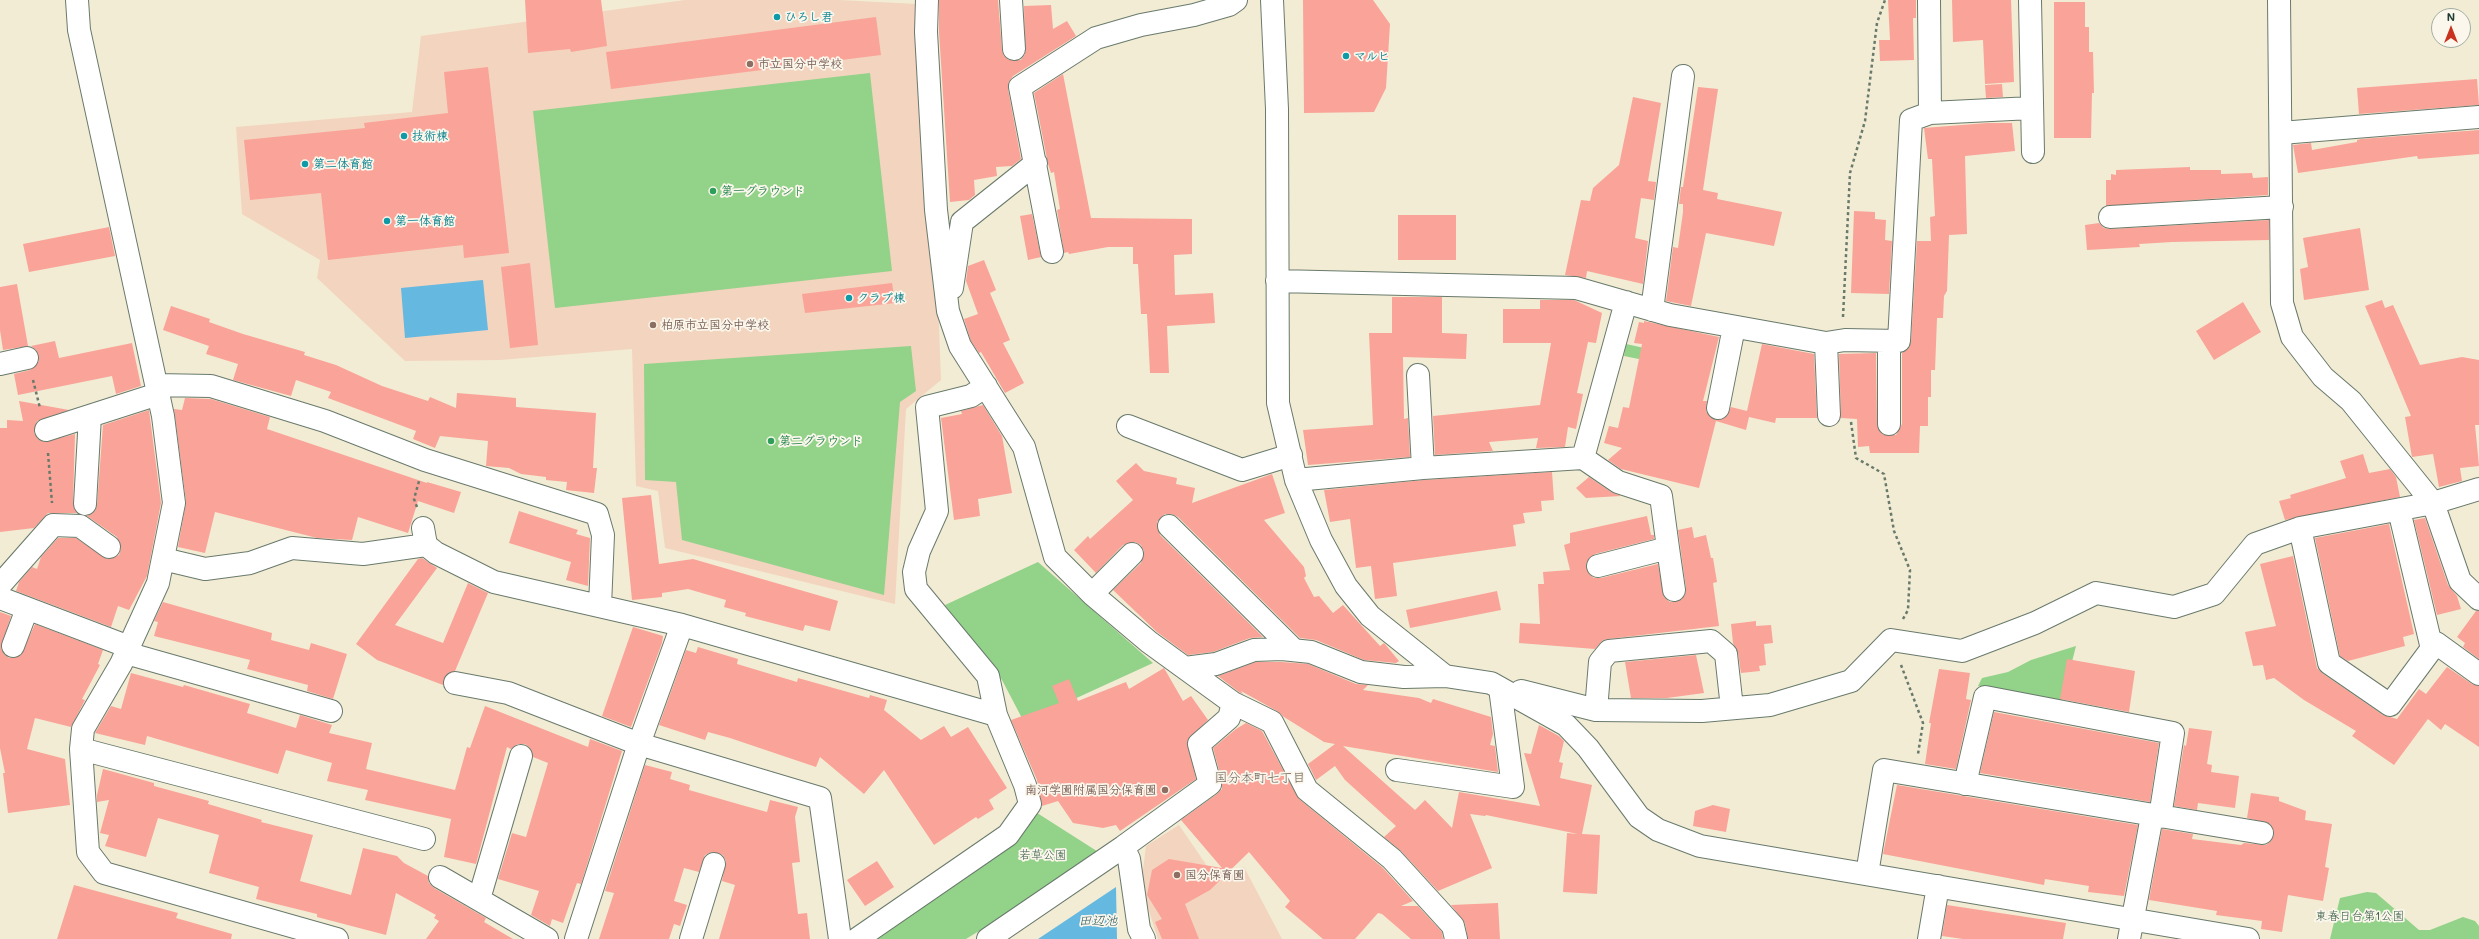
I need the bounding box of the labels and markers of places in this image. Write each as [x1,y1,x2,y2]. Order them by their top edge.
place label: ひろし君 [785,10,833,24]
marker: ひろし君 [772,12,782,22]
place label: マルヒ [1354,49,1390,63]
marker: マルヒ [1341,51,1351,61]
place label: 市立国分中学校 [758,57,842,71]
marker: 市立国分中学校 [745,59,755,69]
place label: 技術棟 [412,129,448,143]
marker: 技術棟 [399,131,409,141]
place label: 第二体育館 [313,157,373,171]
marker: 第二体育館 [300,159,310,169]
place label: 第一グラウンド [721,184,805,198]
marker: 第一グラウンド [708,186,718,196]
place label: 第一体育館 [395,214,455,228]
marker: 第一体育館 [382,216,392,226]
place label: クラブ棟 [857,291,905,305]
marker: クラブ棟 [844,293,854,303]
place label: 柏原市立国分中学校 [661,318,769,332]
marker: 柏原市立国分中学校 [648,320,658,330]
place label: 第二グラウンド [779,434,863,448]
marker: 第二グラウンド [766,436,776,446]
place label: 南河学園附属国分保育園 [1025,783,1157,797]
marker: 南河学園附属国分保育園 [1160,785,1170,795]
place label: 国分保育園 [1185,868,1245,882]
marker: 国分保育園 [1172,870,1182,880]

